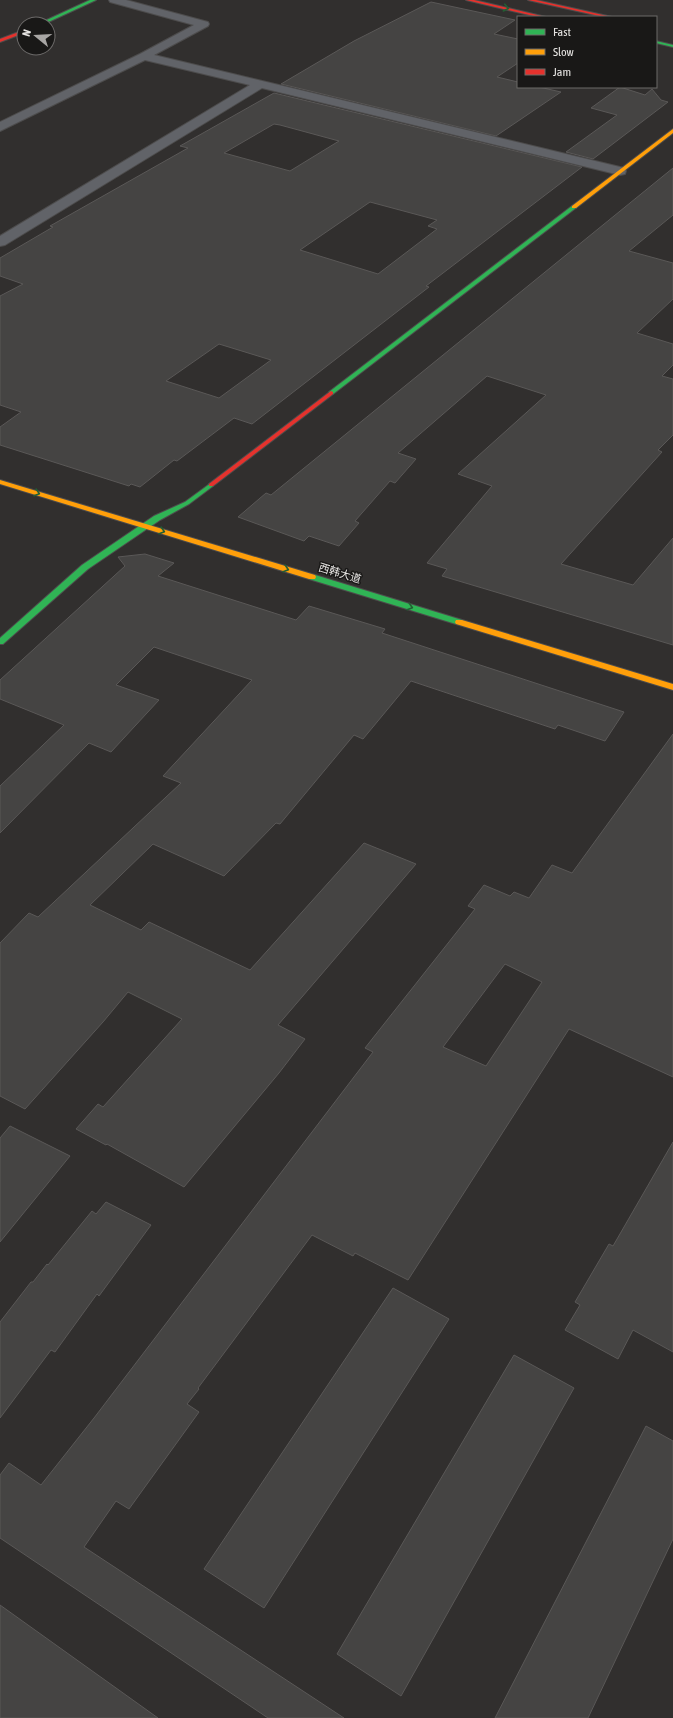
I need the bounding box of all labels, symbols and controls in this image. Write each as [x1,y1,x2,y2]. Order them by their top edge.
one-way arrow [503,4,509,12]
north arrow [16,16,56,56]
legend [517,16,657,88]
text: Fast [553,25,571,39]
text: N [20,28,33,38]
text: Slow [553,45,574,59]
text: Jam [553,65,571,79]
one-way arrow [34,488,41,497]
one-way arrow [158,527,165,535]
street label: 西韩大道 [317,561,363,585]
one-way arrow [282,564,289,573]
one-way arrow [407,602,414,611]

